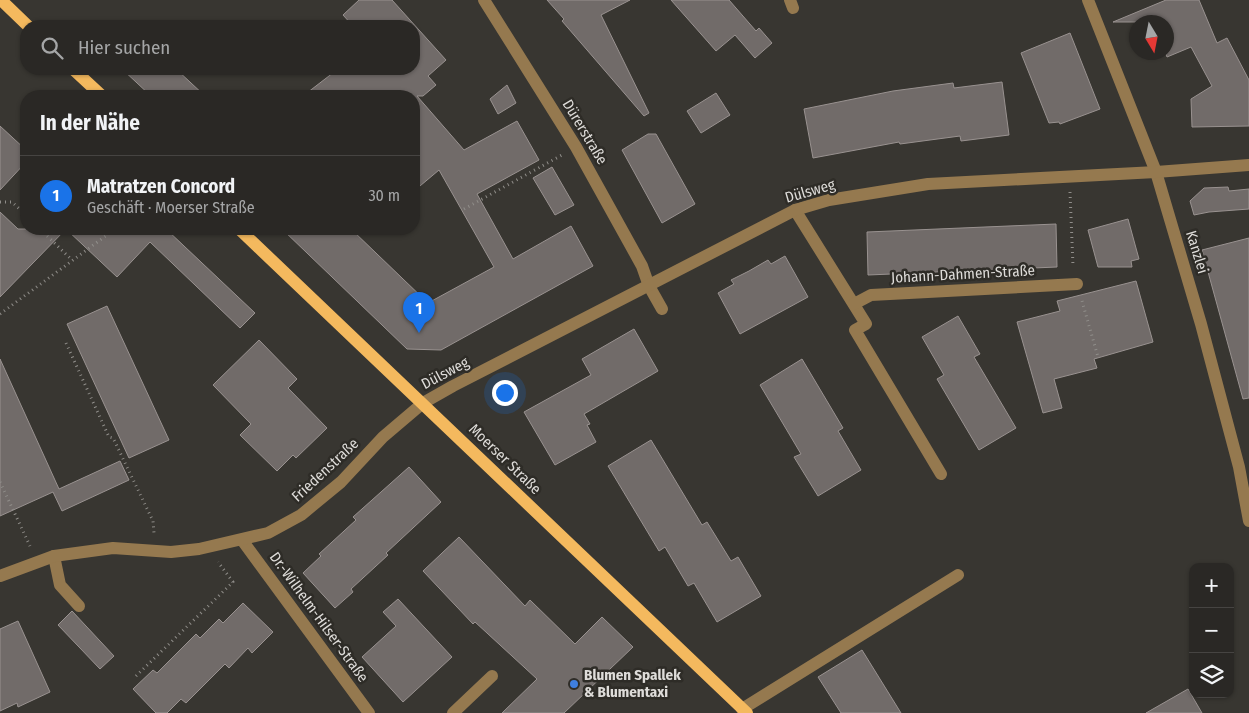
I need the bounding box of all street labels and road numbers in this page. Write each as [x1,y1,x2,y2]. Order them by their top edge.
street label: Dürerstraße [559,96,611,168]
street label: Dülsweg [783,175,837,207]
street label: Kanzlei [1182,228,1212,276]
street label: Johann-Dahmen-Straße [891,261,1035,287]
street label: Dülsweg [418,353,472,393]
street label: Moerser Straße [465,420,545,498]
street label: Friedenstraße [288,435,362,505]
street label: Dr.-Wilhelm-Hilser-Straße [266,548,372,686]

